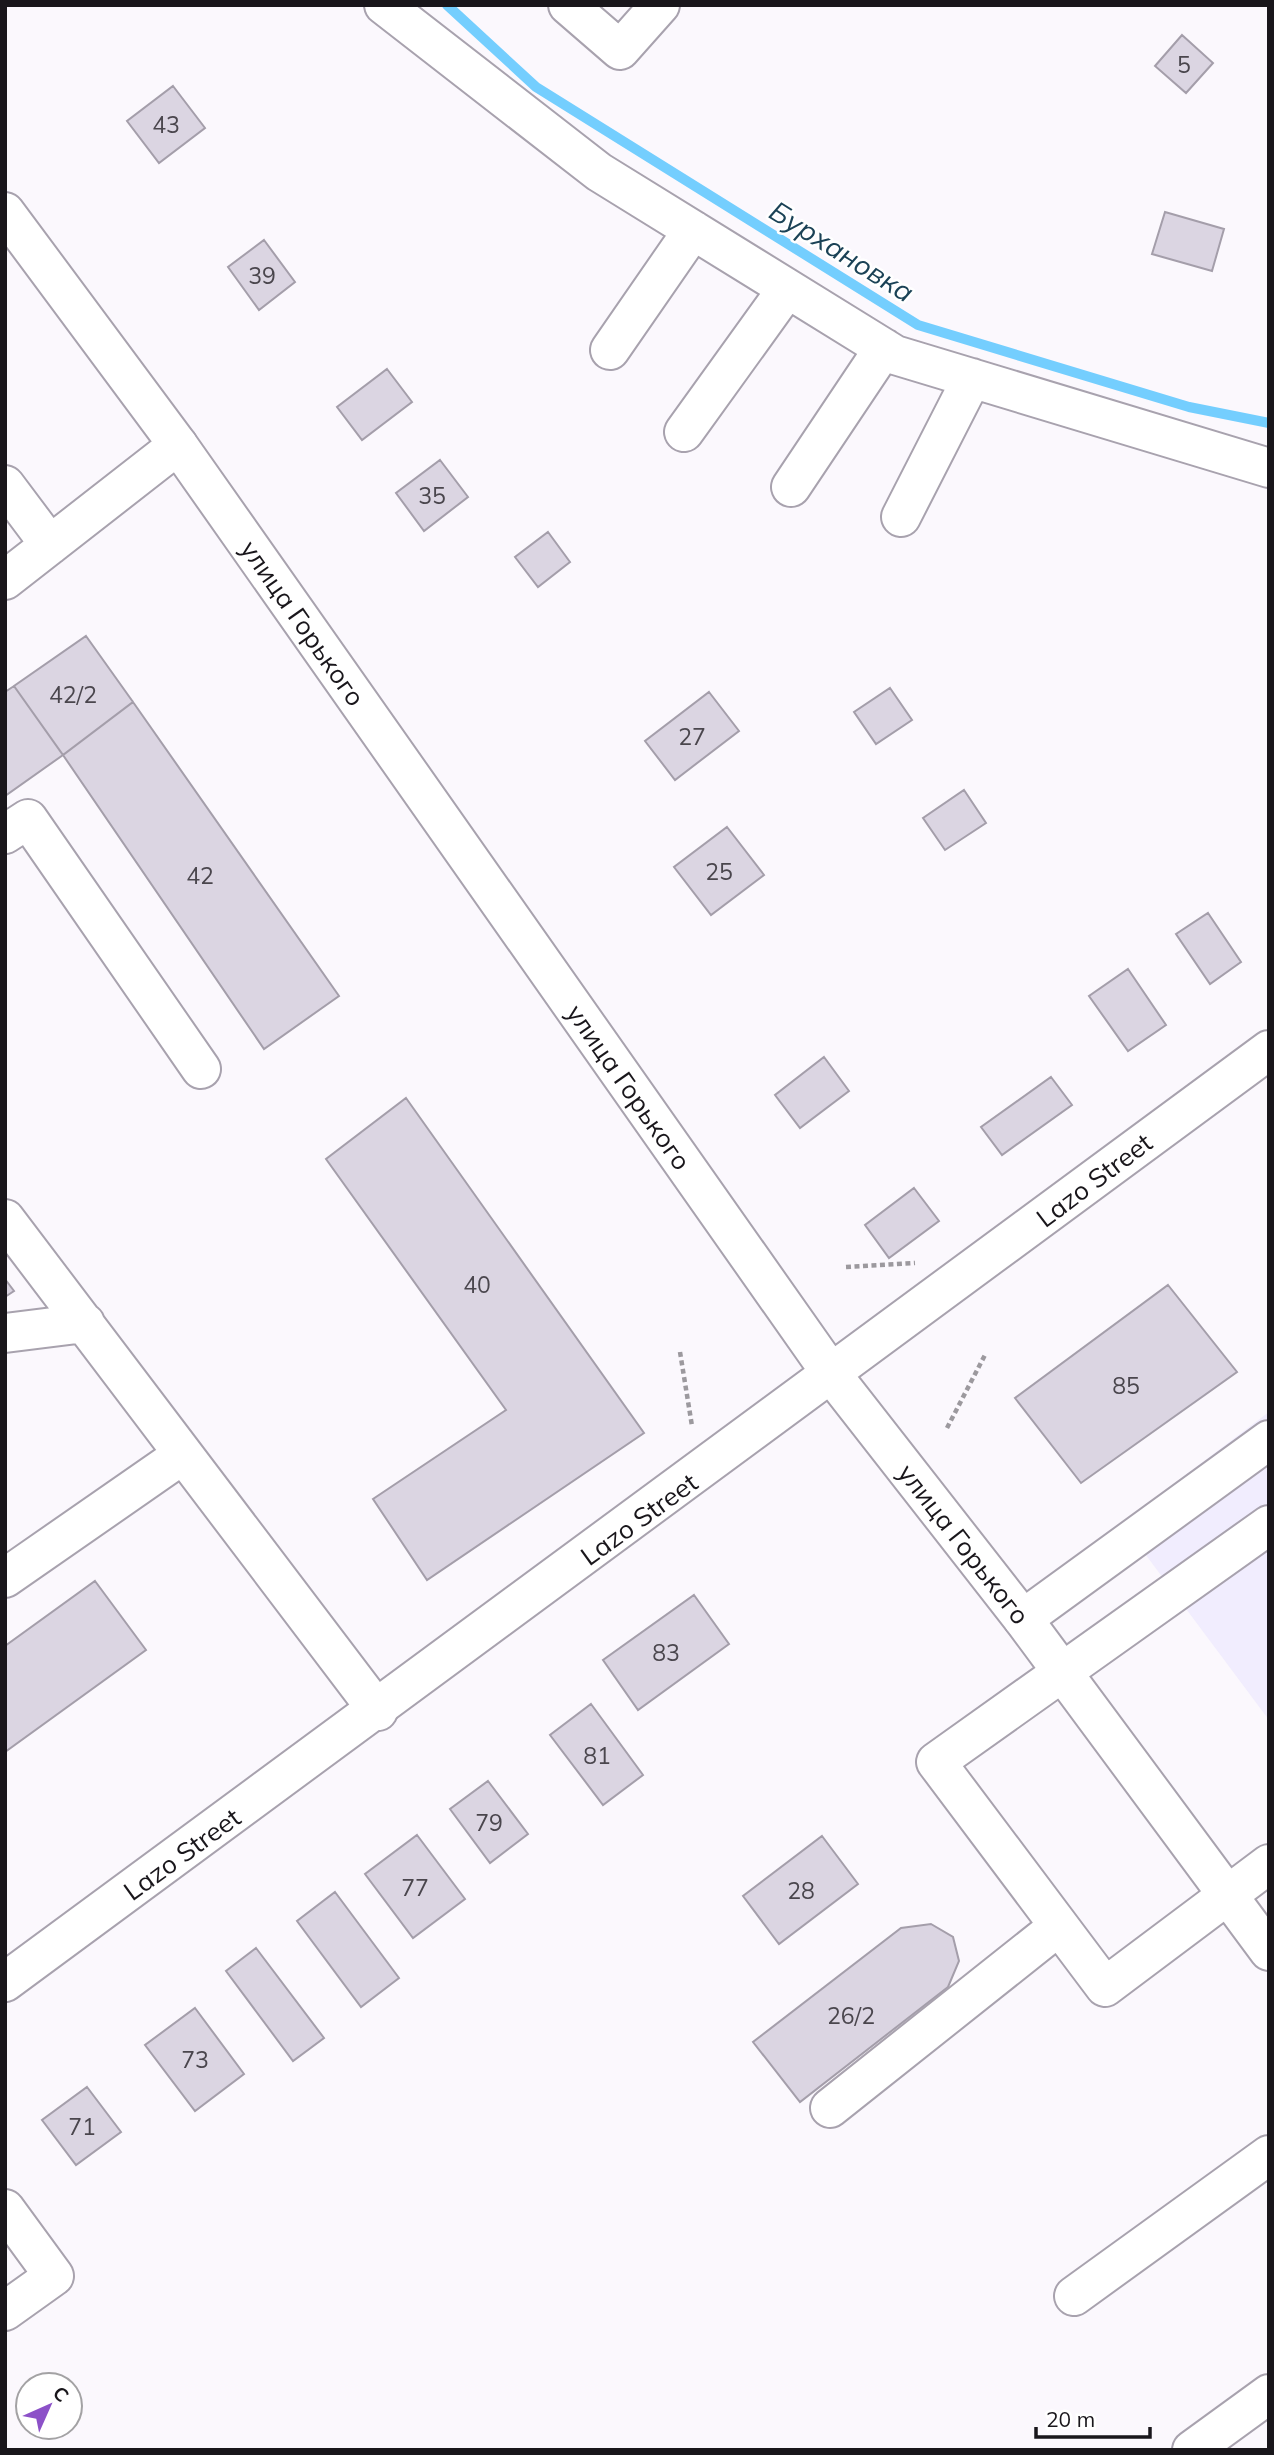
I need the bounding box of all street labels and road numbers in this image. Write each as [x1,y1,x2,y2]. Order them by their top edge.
street label: улица Горького [234,534,372,712]
street label: улица Горького [560,998,698,1176]
street label: Lazo Street [1030,1126,1158,1234]
street label: улица Горького [891,1457,1037,1631]
street label: Lazo Street [574,1466,704,1572]
street label: Lazo Street [117,1801,247,1907]

